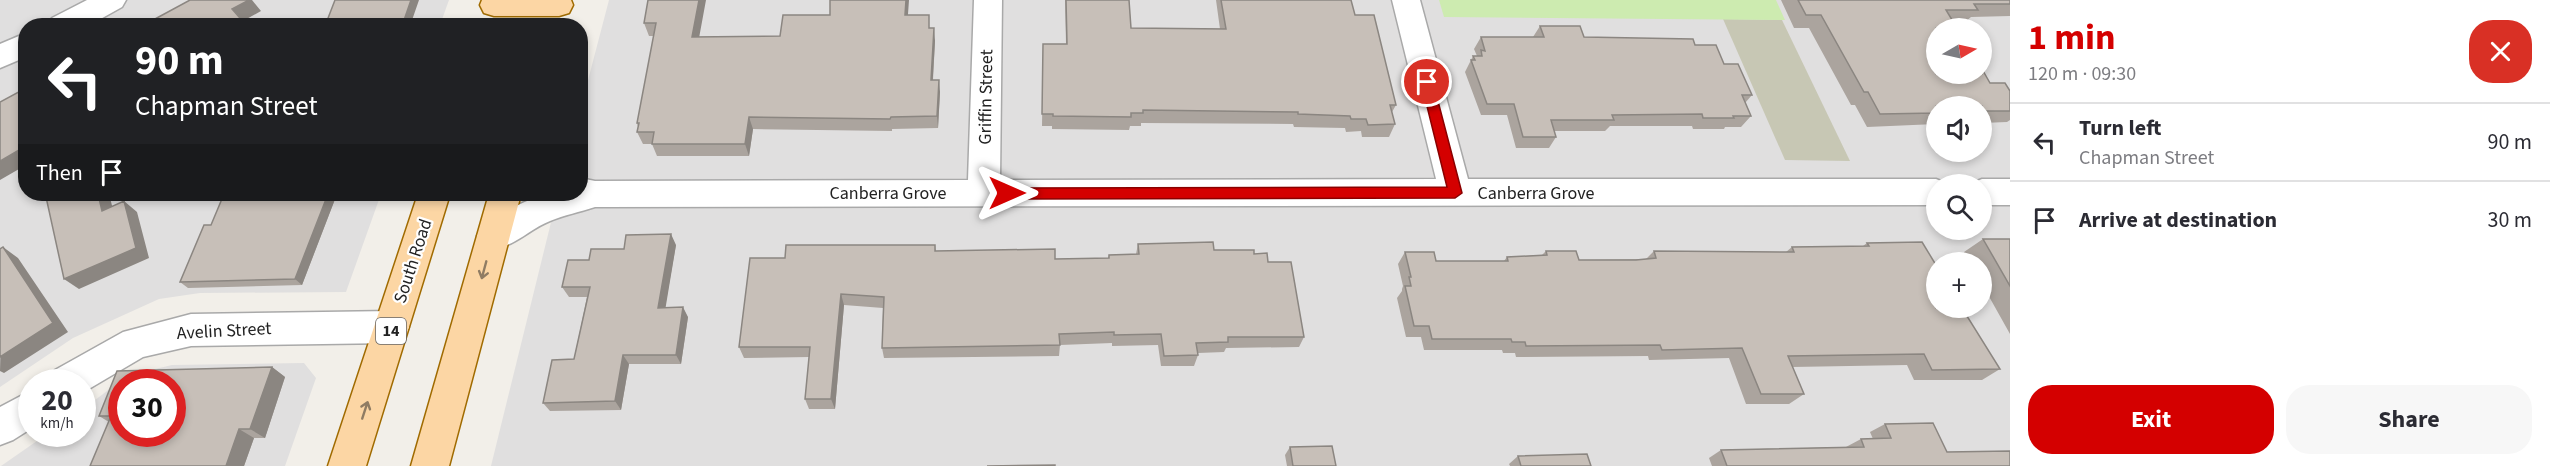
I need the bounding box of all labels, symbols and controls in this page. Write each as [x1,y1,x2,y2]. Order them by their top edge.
text: 1 min [2028,12,2116,63]
north arrow [1926,18,1992,84]
map controls [1926,18,1992,318]
button: close [2469,20,2532,83]
text: 90 m [135,31,224,91]
icon: left [36,42,114,120]
street label: Griffin Street [973,49,999,145]
pin [1401,56,1452,107]
text: 120 m · 09:30 [2028,60,2136,88]
icon: arrive [1410,65,1443,98]
text: Chapman Street [135,87,318,126]
button: sound [1926,96,1992,162]
text: Turn left [2079,112,2161,144]
icon: left [2028,126,2061,159]
text: 90 m [2487,126,2532,158]
text: Chapman Street [2079,144,2214,172]
icon: arrive [95,156,128,189]
text: Then [36,157,83,189]
position arrow [975,161,1039,225]
button: search [1926,174,1992,240]
street label: Canberra Grove [830,181,947,206]
street label: Canberra Grove [1478,181,1595,206]
icon: arrive [2028,204,2061,237]
text: Arrive at destination [2079,204,2277,236]
text: 30 m [2487,204,2532,236]
street label: South Road [388,216,438,306]
button: + [1926,252,1992,318]
one-way arrow [478,260,489,279]
street label: Avelin Street [176,316,272,346]
road number: 14 [376,318,406,344]
speed limit sign: 30 [108,369,186,447]
text: 20 [41,379,73,422]
button: Exit [2028,385,2274,454]
button: Share [2286,385,2532,454]
one-way arrow [360,401,371,420]
text: km/h [40,413,74,434]

